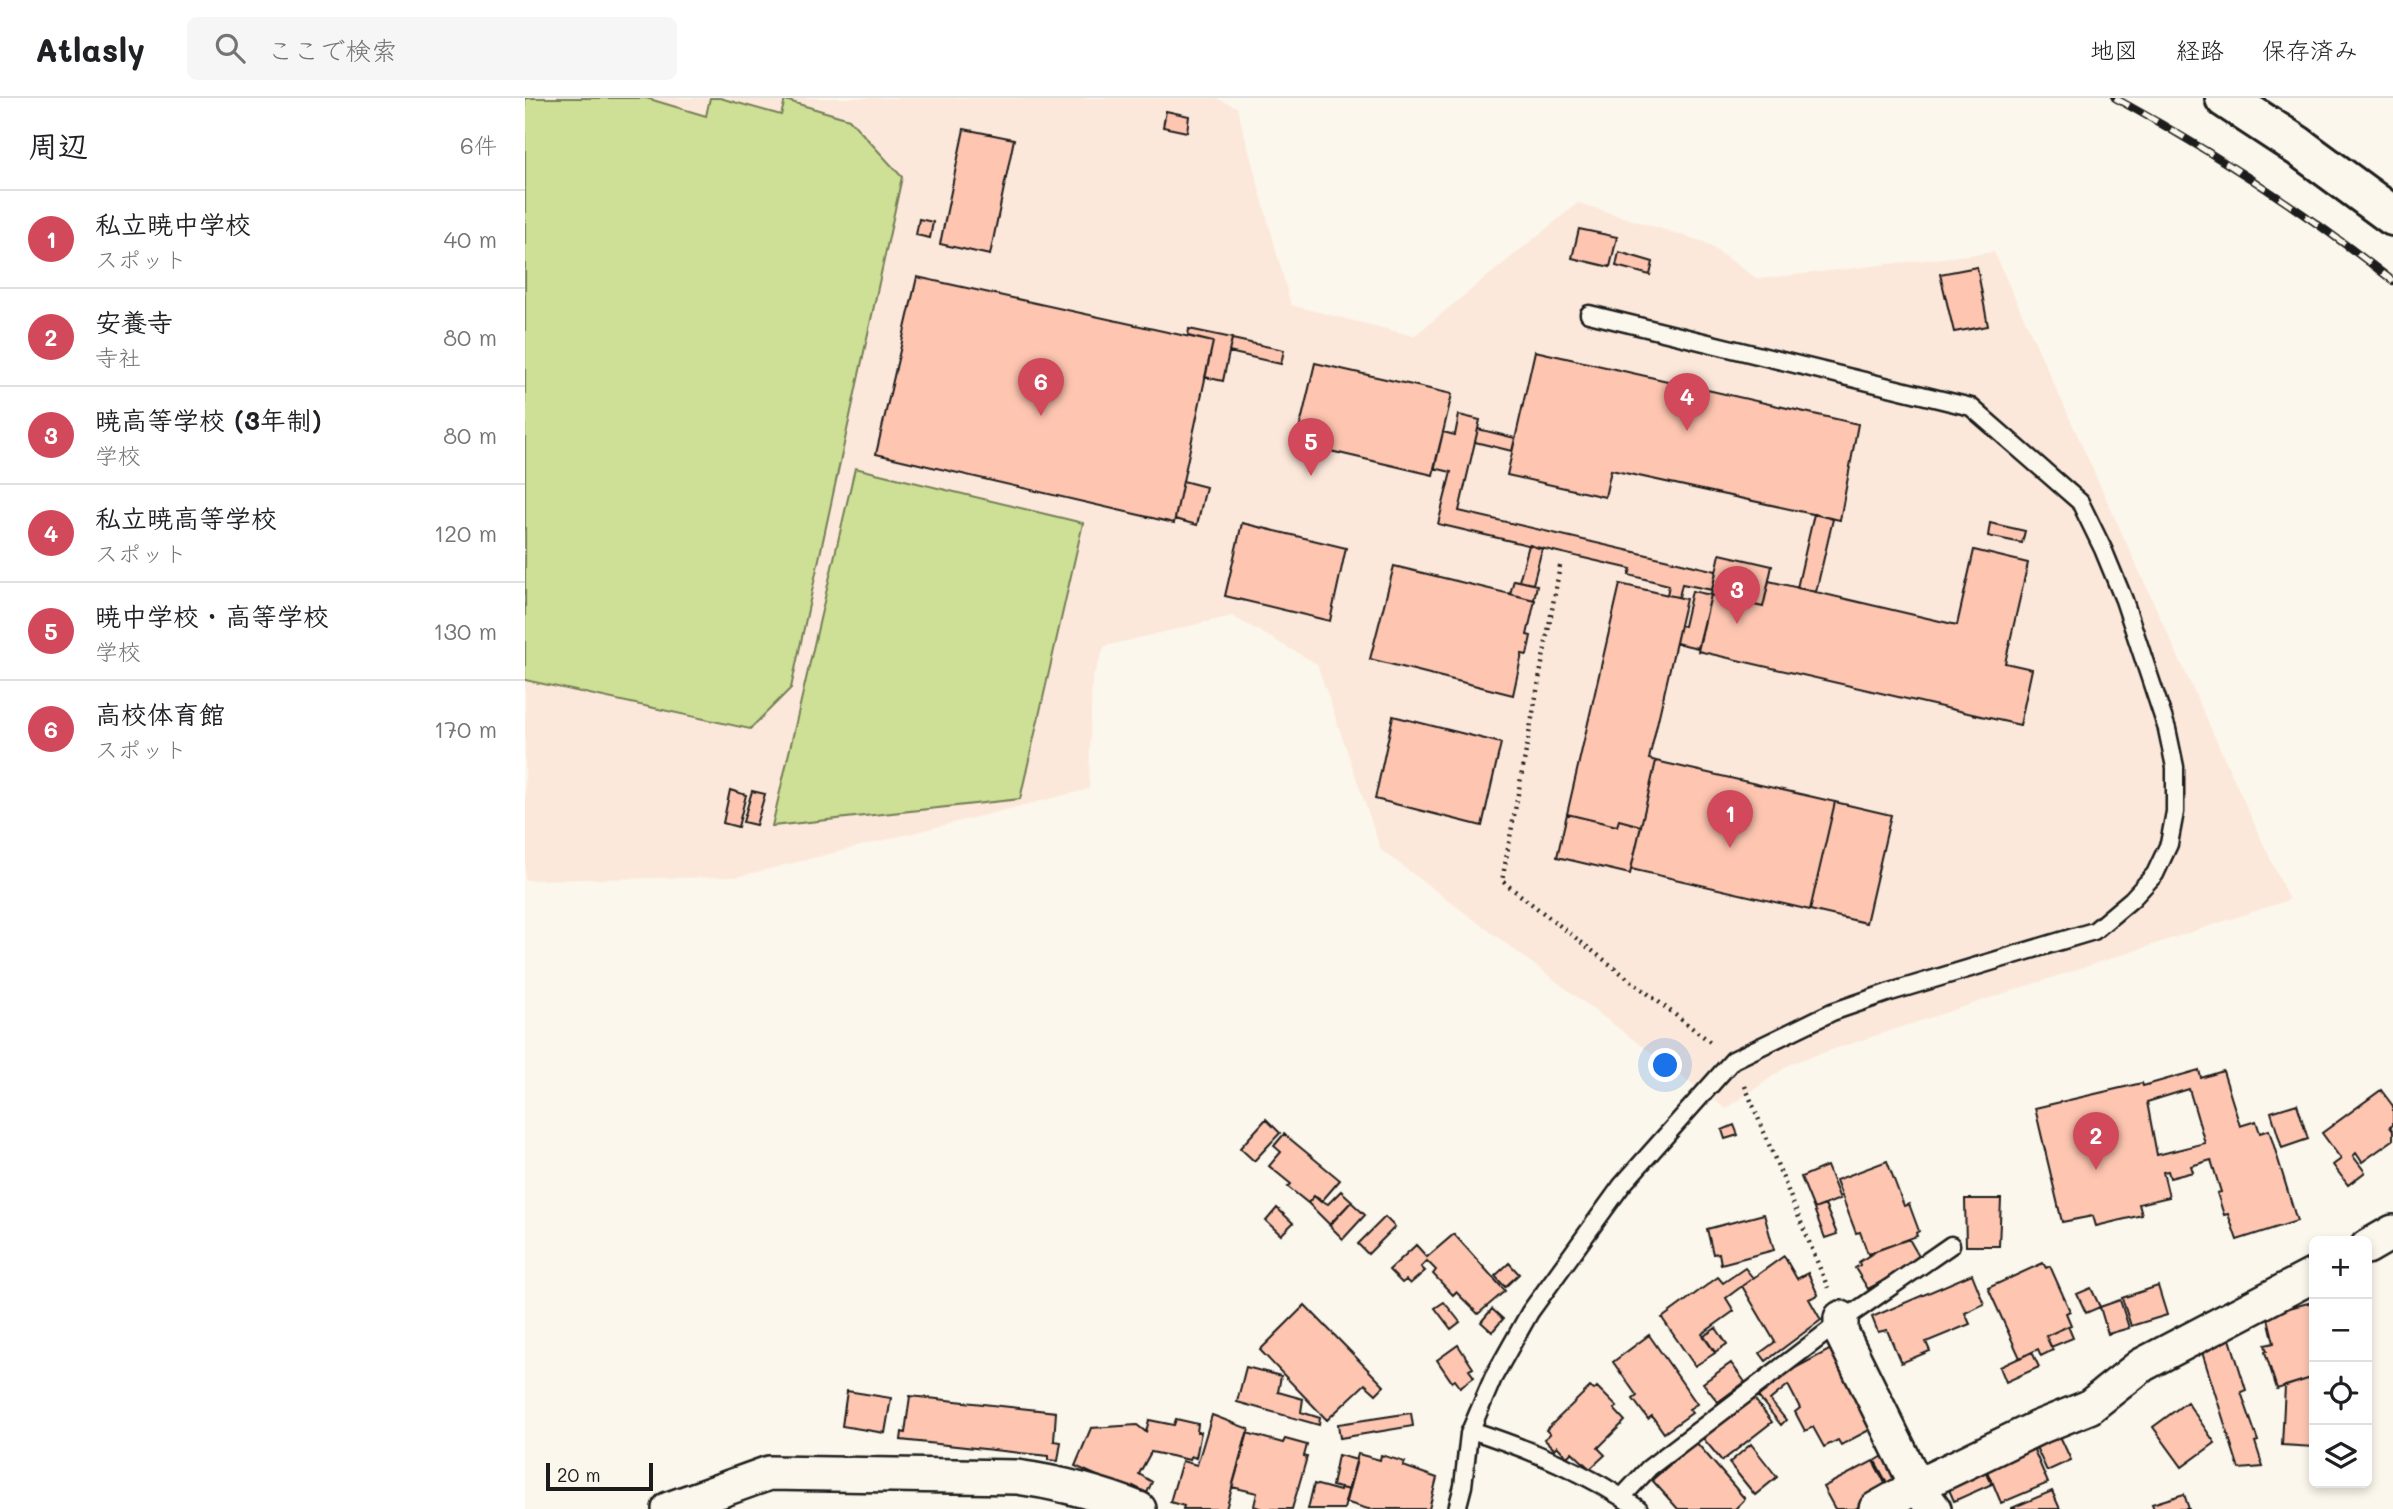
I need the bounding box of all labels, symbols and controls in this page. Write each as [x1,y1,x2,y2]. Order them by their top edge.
search box [187,17,677,80]
text: Atlasly [35,27,145,70]
icon: search [211,29,249,67]
text: ここで検索 [267,33,397,67]
text: 地図 [2090,34,2138,65]
text: 経路 [2176,34,2224,65]
text: 保存済み [2262,34,2358,65]
text: 周辺 [28,125,88,165]
text: 6件 [460,130,497,160]
text: 私立暁中学校 [95,207,251,241]
text: 1 [46,224,56,254]
text: 40 m [444,224,497,254]
text: スポット [95,244,187,274]
text: 安養寺 [95,305,173,339]
text: 2 [45,322,57,352]
text: 80 m [443,322,497,352]
text: 寺社 [95,342,141,372]
pin: 6 [1018,358,1064,416]
pin: 4 [1664,373,1710,431]
text: 暁高等学校 (3年制) [95,403,322,437]
pin: 5 [1288,418,1334,476]
text: 3 [44,420,58,450]
text: 80 m [443,420,497,450]
text: 学校 [95,440,141,470]
text: 私立暁高等学校 [95,501,277,535]
text: 4 [44,518,58,548]
text: 120 m [434,518,497,548]
text: スポット [95,538,187,568]
pin: 3 [1714,566,1760,624]
text: 暁中学校・高等学校 [95,599,329,633]
text: 5 [44,616,58,646]
text: 130 m [433,616,497,646]
text: 学校 [95,636,141,666]
text: 高校体育館 [95,697,225,731]
text: 6 [44,714,58,744]
text: 170 m [434,714,497,744]
text: スポット [95,734,187,764]
pin: 1 [1707,790,1753,848]
your location [1648,1048,1682,1082]
pin: 2 [2073,1112,2119,1170]
map controls [2309,1236,2372,1488]
button: + [2309,1236,2372,1299]
button: − [2309,1299,2372,1362]
button: locate [2309,1362,2372,1425]
button: layers [2309,1425,2372,1488]
scale bar [546,1460,653,1492]
text: 20 m [557,1462,601,1487]

